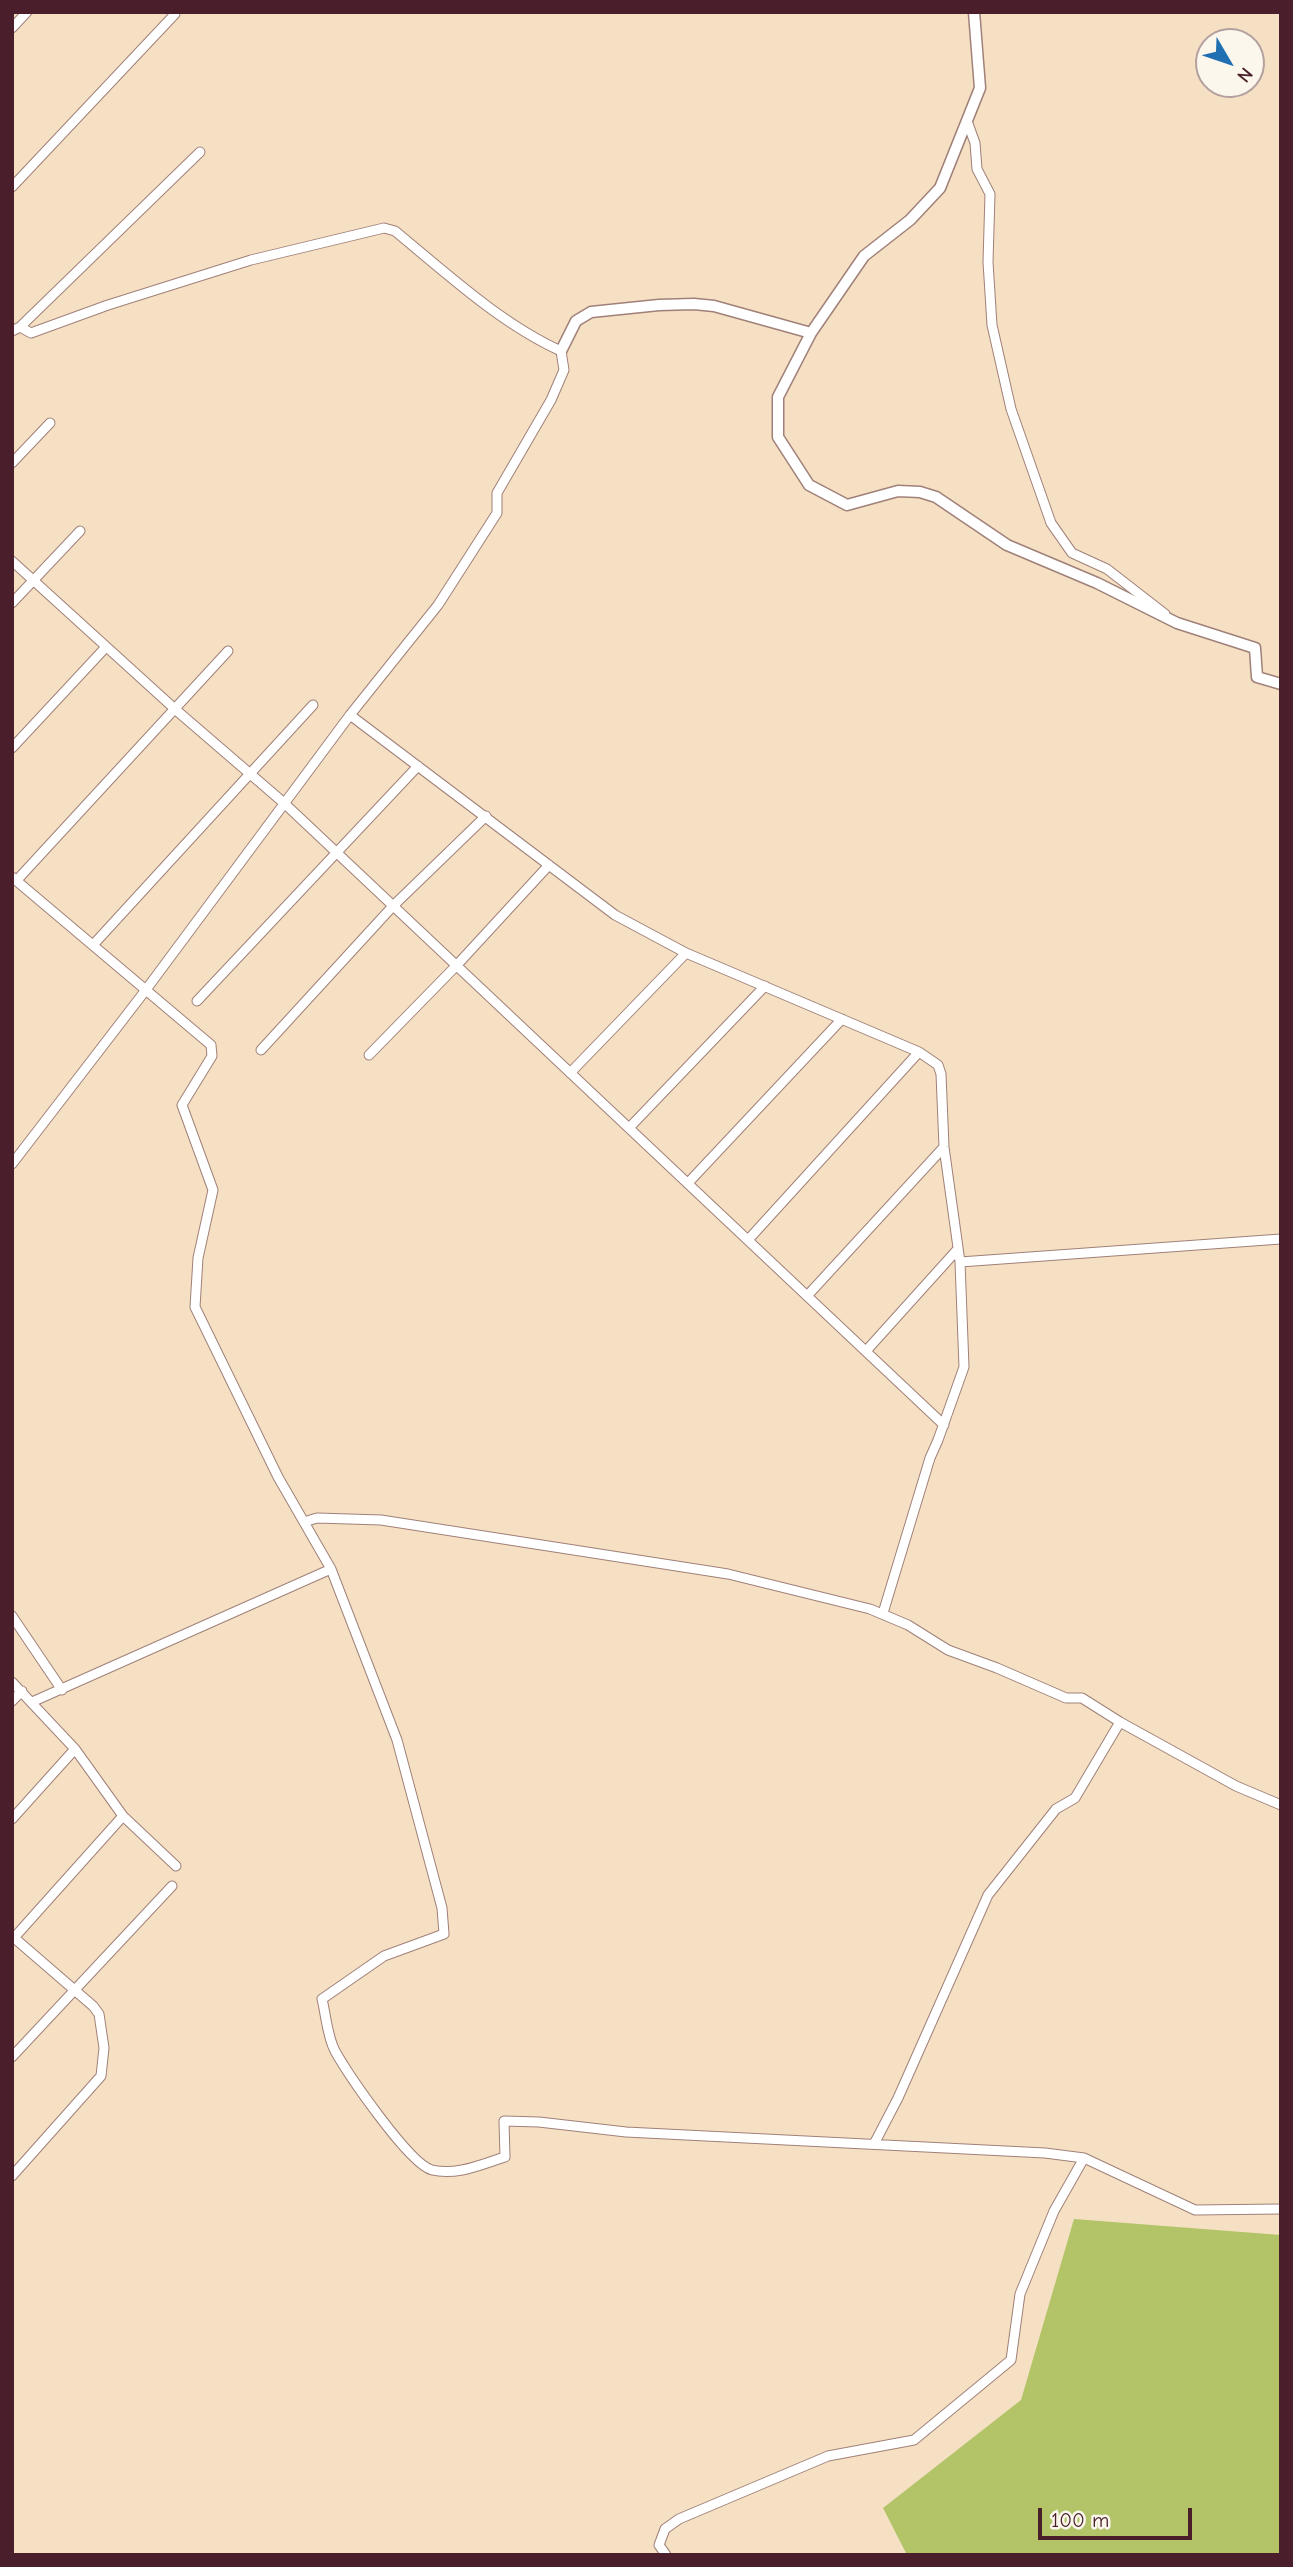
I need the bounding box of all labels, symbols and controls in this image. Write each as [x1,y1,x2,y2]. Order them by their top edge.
north arrow [1195,28,1265,98]
text: N [1232,63,1257,87]
scale bar [1041,2494,1195,2538]
text: 100 m [1051,2508,1109,2532]

